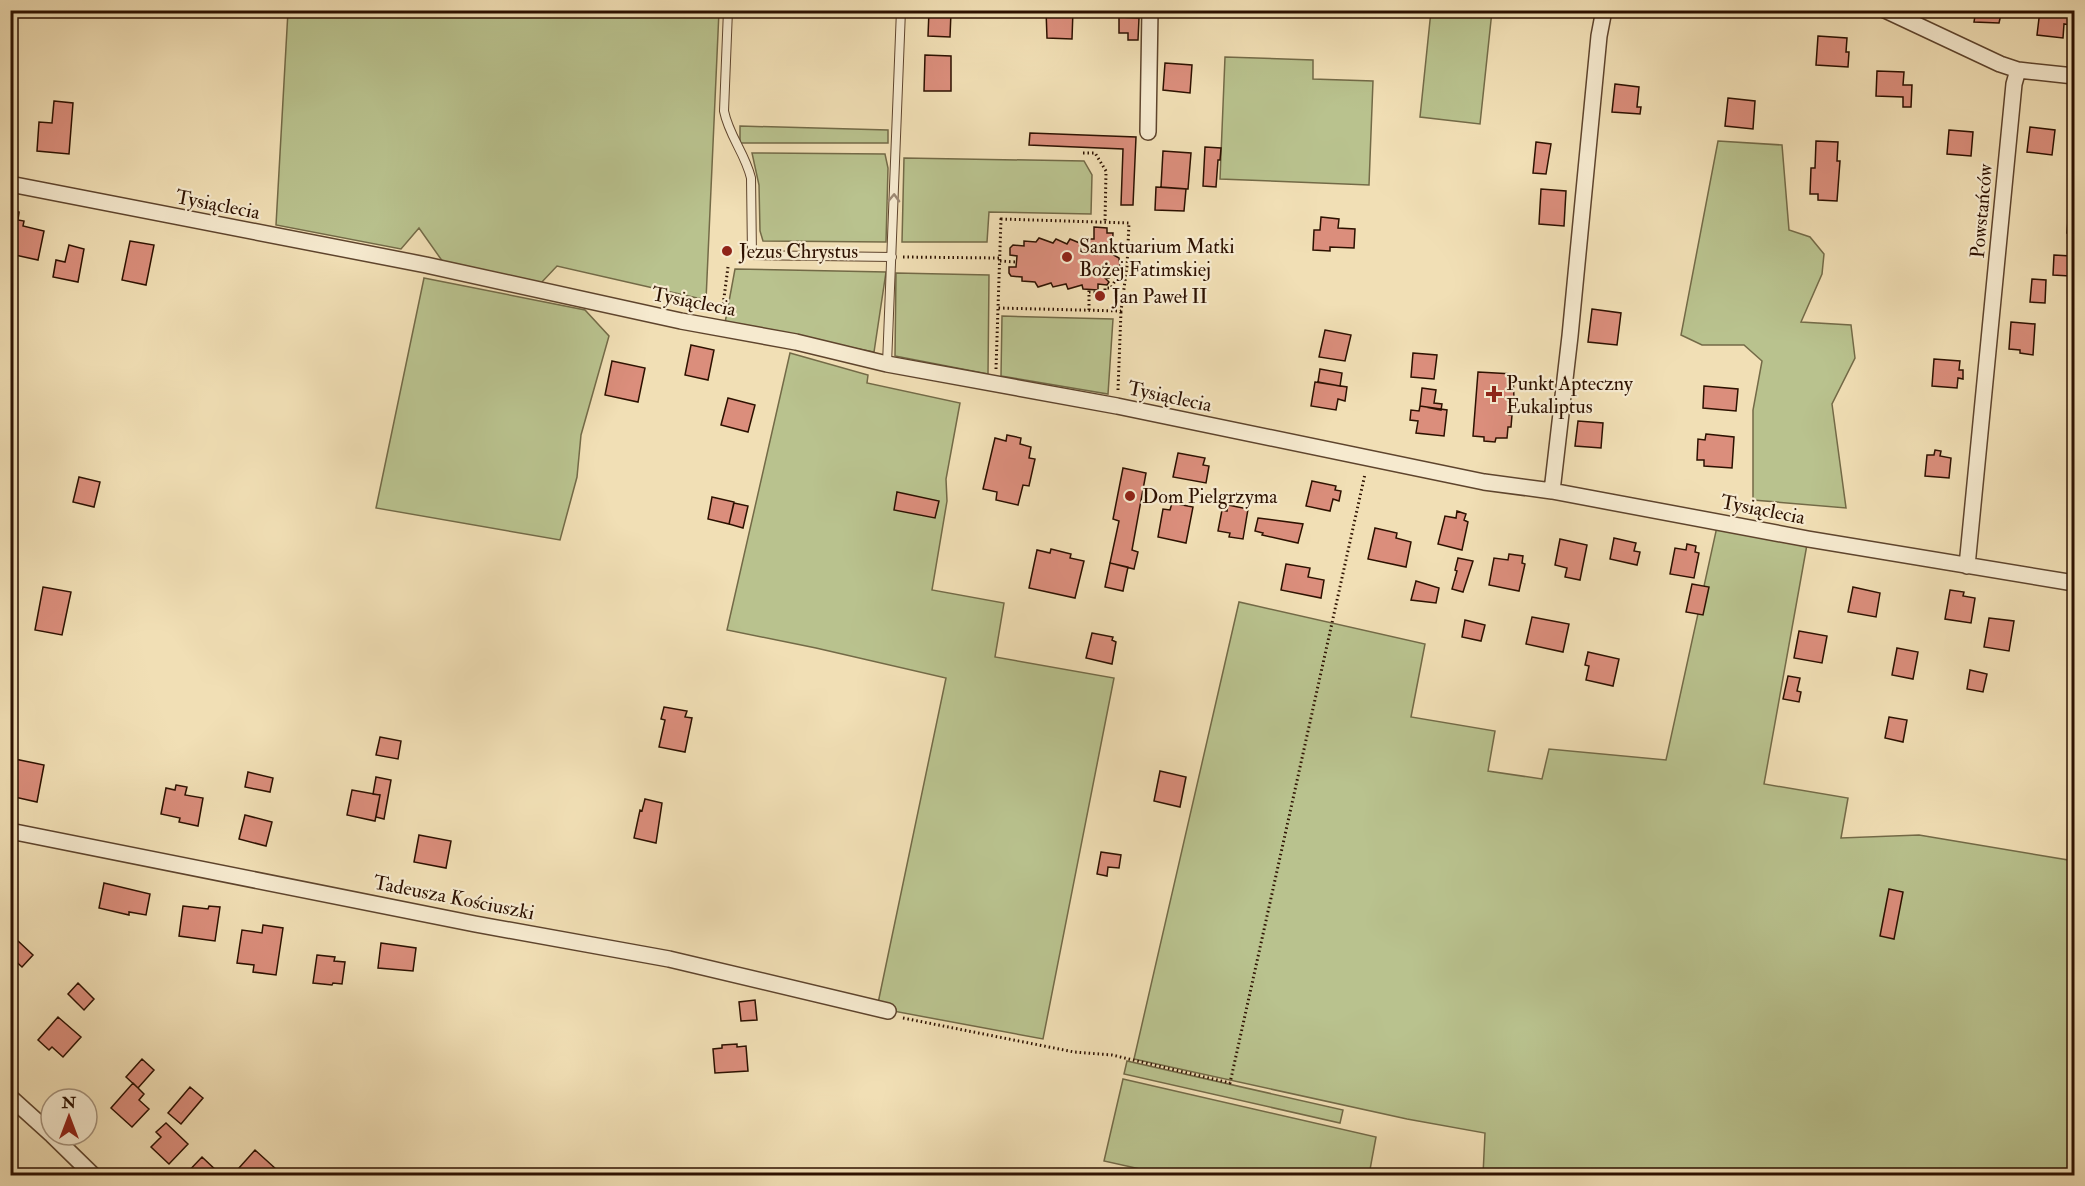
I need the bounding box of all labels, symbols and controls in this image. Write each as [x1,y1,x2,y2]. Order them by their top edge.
street label: Powstańców [1965,162,1998,259]
street label: Tysiąclecia [174,184,263,225]
one-way arrow [887,194,900,203]
place label: Sanktuarium Matki Bożej Fatimskiej [1079,234,1235,282]
place label: Jezus Chrystus [738,239,858,264]
marker: Jezus Chrystus [720,244,734,258]
marker: Sanktuarium Matki Bożej Fatimskiej [1060,250,1074,264]
street label: Tysiąclecia [650,281,739,322]
place label: Jan Paweł II [1111,284,1208,309]
marker: Jan Paweł II [1093,289,1107,303]
place label: Punkt Apteczny Eukaliptus [1506,371,1634,420]
street label: Tysiąclecia [1126,375,1215,418]
marker: Punkt Apteczny Eukaliptus [1487,387,1501,401]
place label: Dom Pielgrzyma [1142,484,1278,509]
marker: Dom Pielgrzyma [1123,489,1137,503]
street label: Tysiąclecia [1719,489,1808,530]
street label: Tadeusza Kościuszki [371,870,537,925]
north arrow [39,1087,99,1147]
text: N [61,1093,77,1113]

